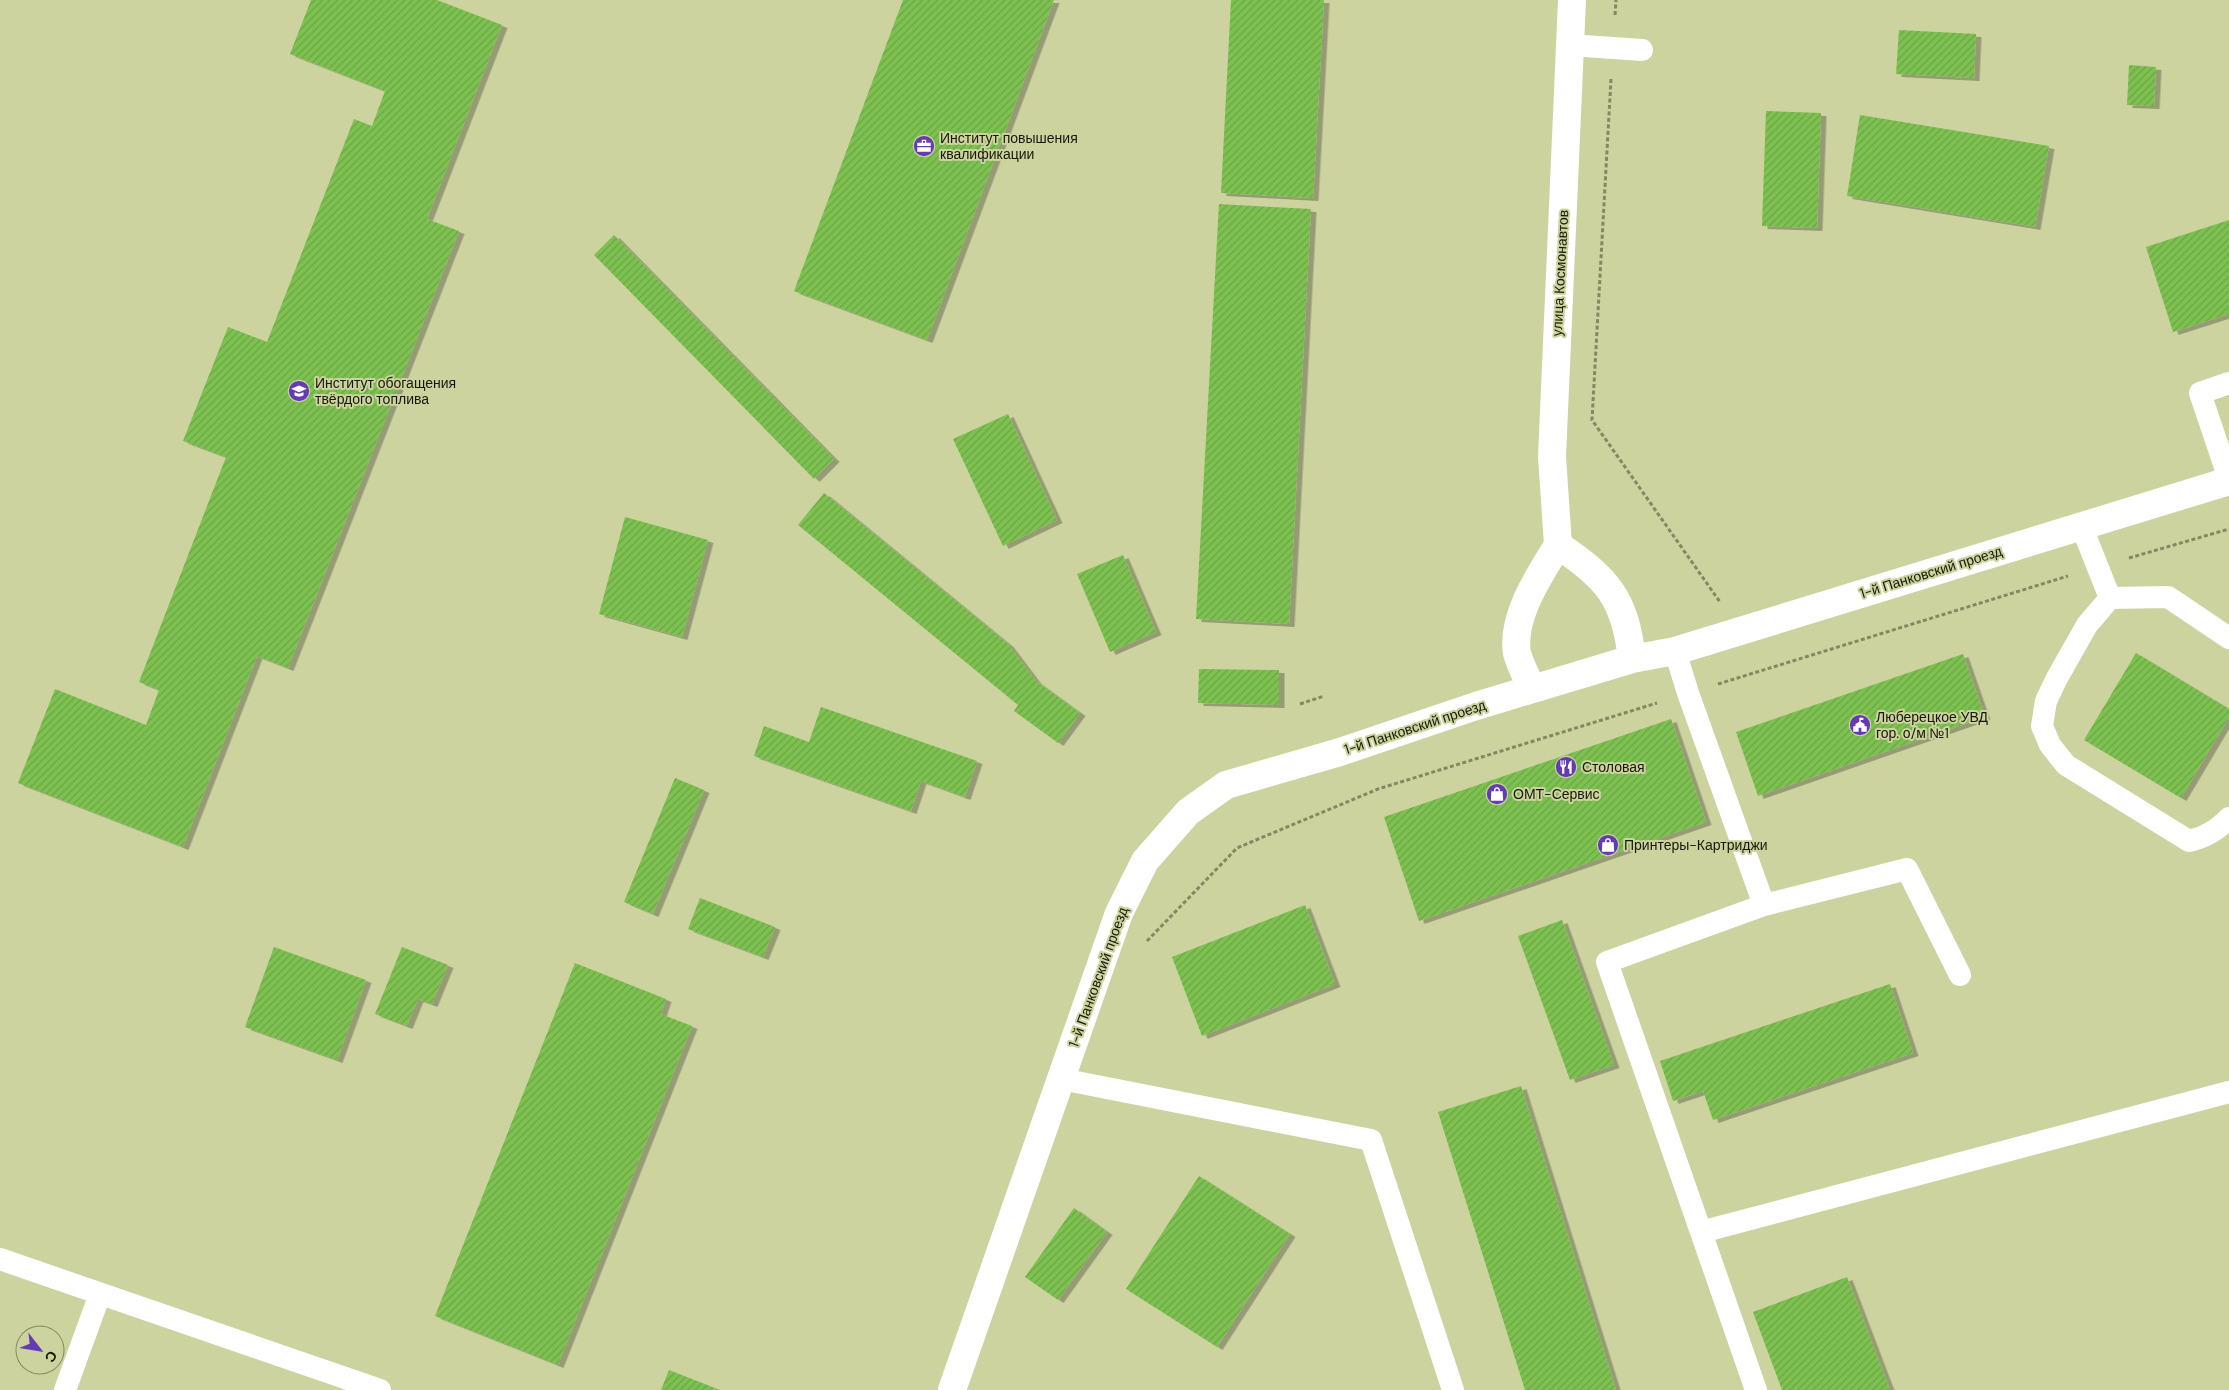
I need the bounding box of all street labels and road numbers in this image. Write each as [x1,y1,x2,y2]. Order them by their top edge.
street label: улица Космонавтов [1548,209,1572,337]
street label: 1-й Панковский проезд [1858,542,2004,602]
street label: 1-й Панковский проезд [1342,696,1488,758]
street label: 1-й Панковский проезд [1064,904,1132,1050]

